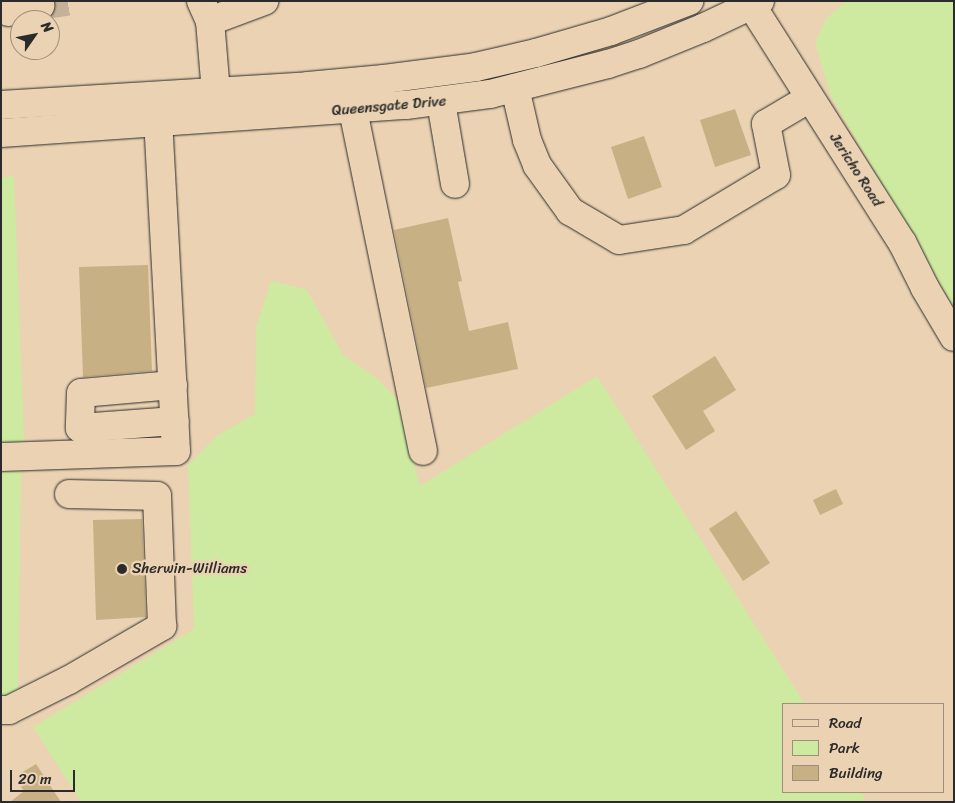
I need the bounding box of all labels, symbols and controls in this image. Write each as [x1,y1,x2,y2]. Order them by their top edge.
north arrow [10,10,60,60]
text: N [34,16,60,38]
street label: Queensgate Drive [331,92,447,120]
street label: Jericho Road [826,130,886,210]
place label: Sherwin-Williams [132,560,247,578]
marker: Sherwin-Williams [116,563,128,575]
legend [782,703,945,793]
text: Road [829,710,861,736]
text: Park [829,735,860,761]
scale bar [12,760,78,792]
text: Building [829,760,883,786]
text: 20 m [18,766,52,792]

